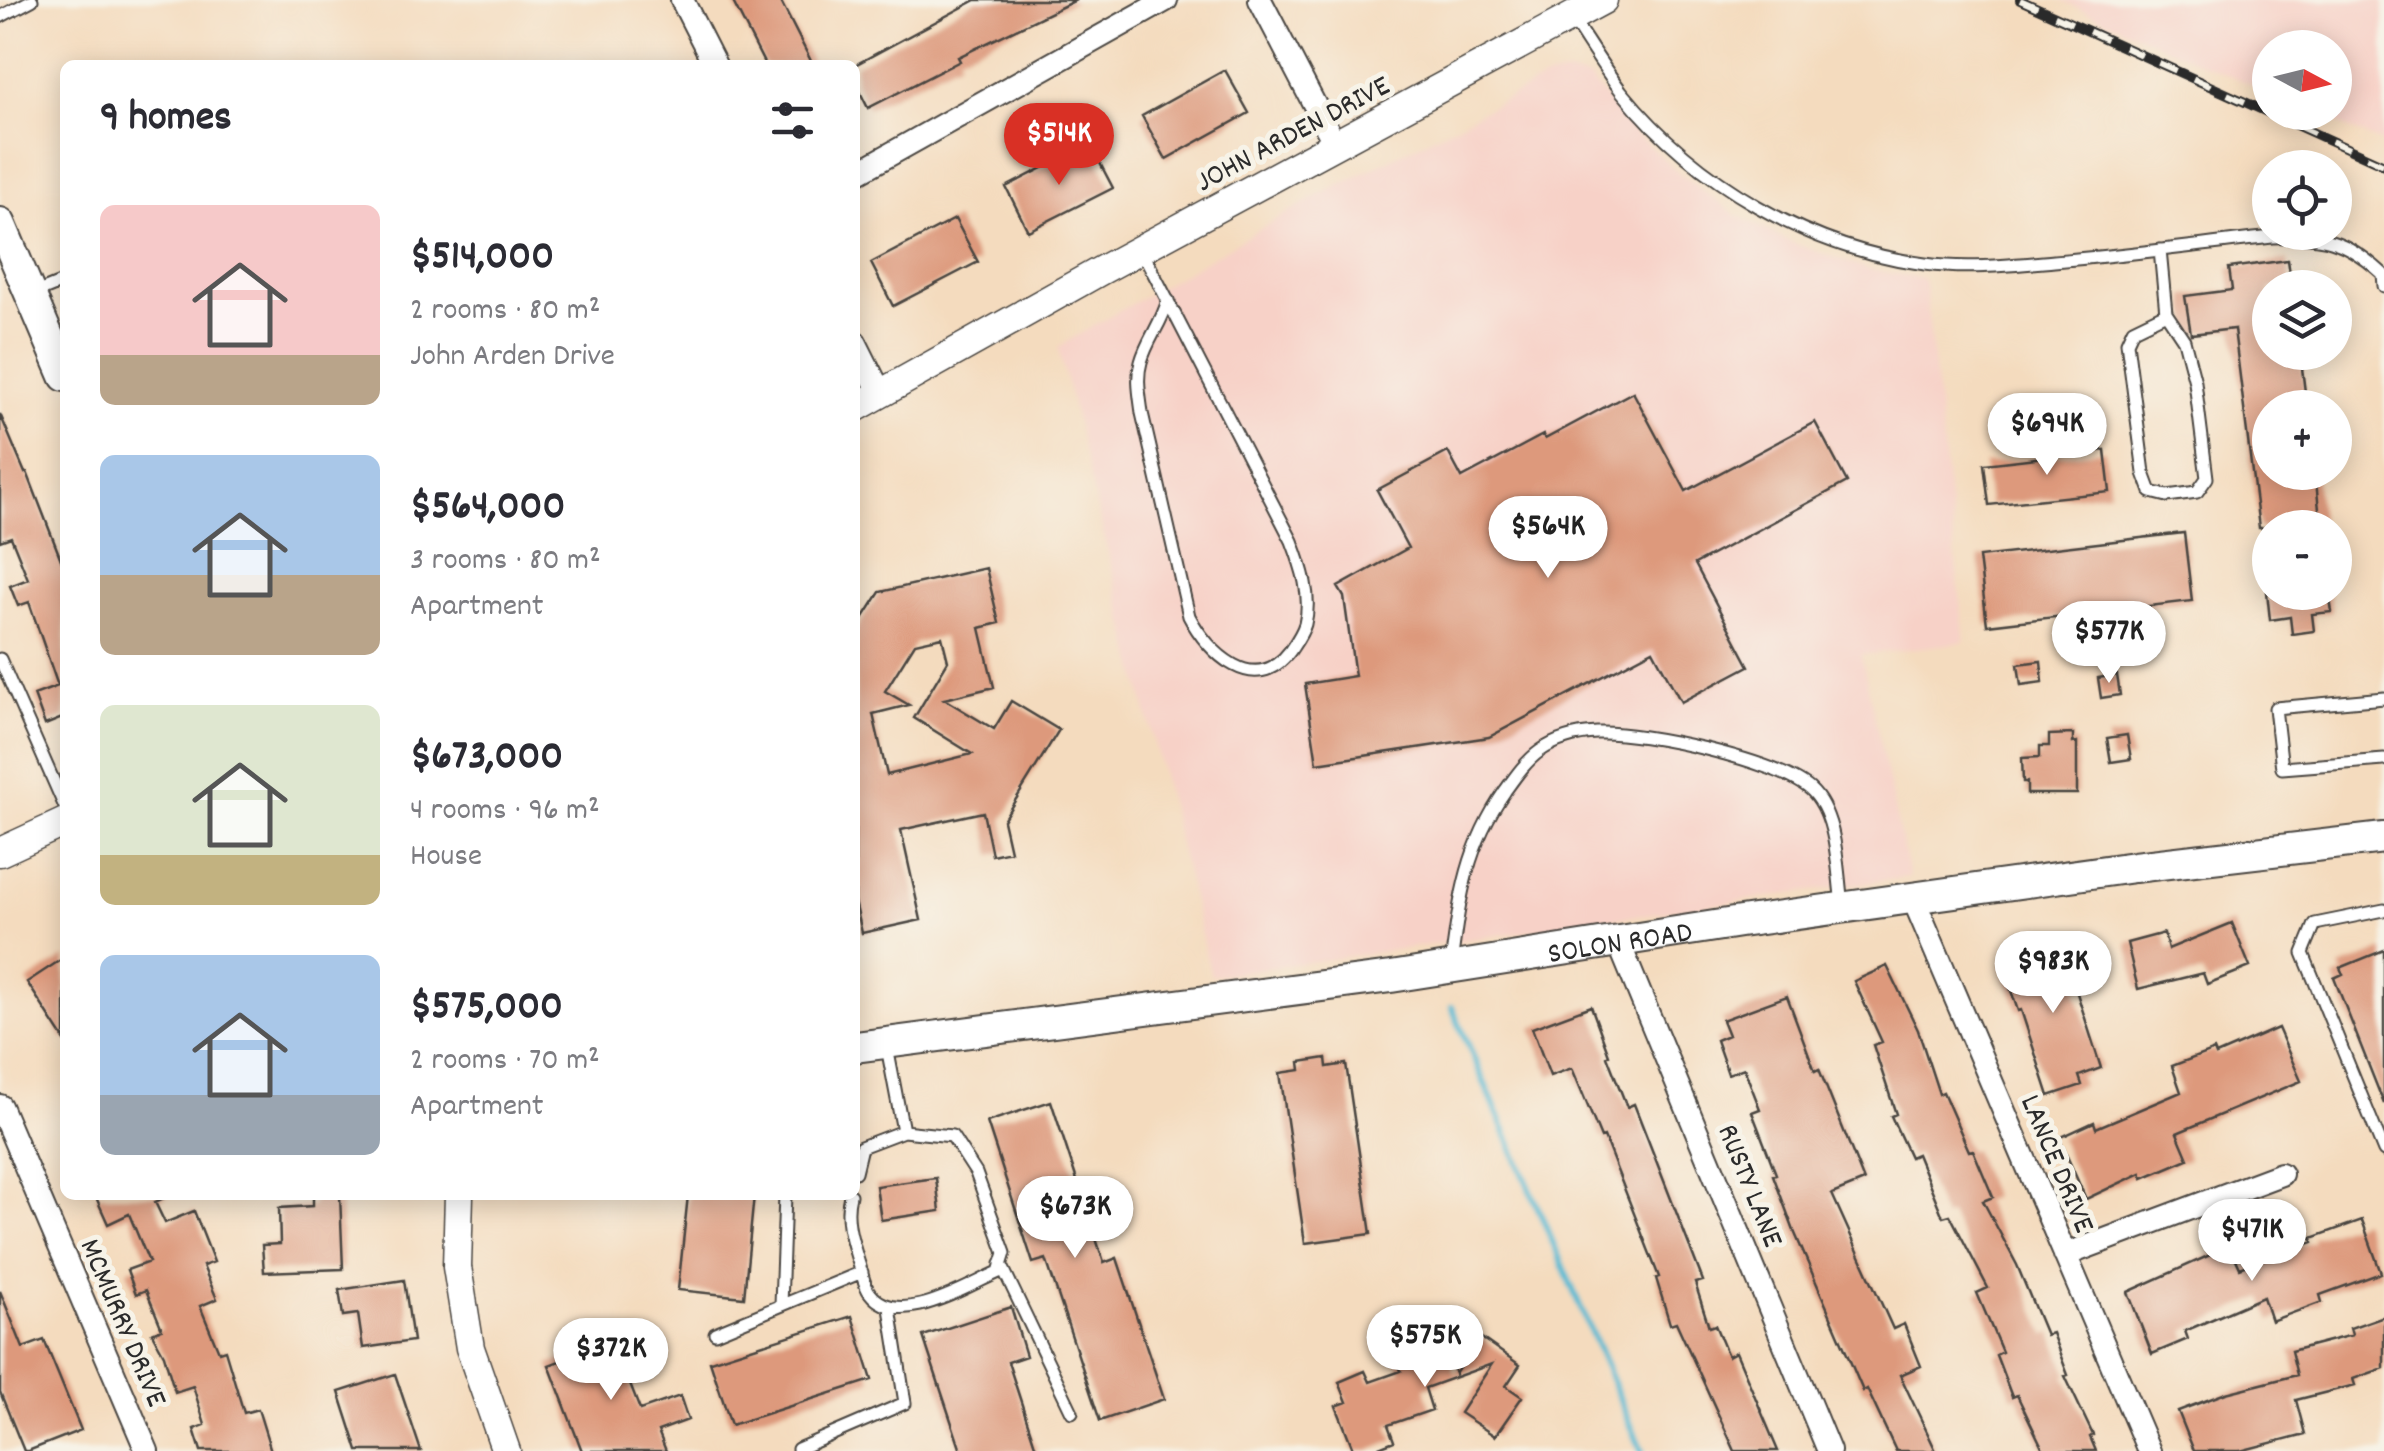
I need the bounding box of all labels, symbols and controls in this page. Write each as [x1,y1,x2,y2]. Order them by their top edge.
north arrow [2252,30,2352,130]
map controls [2252,30,2352,610]
street label: JOHN ARDEN DRIVE [1189,66,1399,205]
text: 9 homes [100,90,232,150]
icon: filters [765,93,820,148]
pin: $514K [989,103,1129,188]
text: $514K [1026,112,1092,158]
button: locate [2252,150,2352,250]
text: $514,000 [410,229,554,289]
icon: home [180,245,300,365]
button: layers [2252,270,2352,370]
text: 2 rooms · 80 m² [410,289,600,335]
text: John Arden Drive [410,335,615,381]
button: + [2252,390,2352,490]
pin: $694K [1977,393,2117,478]
text: $694K [2010,402,2084,448]
text: $564,000 [410,479,565,539]
icon: home [180,495,300,615]
pin: $564K [1478,496,1618,581]
text: $564K [1511,505,1585,551]
button: − [2252,510,2352,610]
text: 3 rooms · 80 m² [410,539,601,585]
text: Apartment [410,585,544,631]
pin: $577K [2039,601,2179,686]
text: $577K [2074,610,2144,656]
text: $673,000 [410,729,563,789]
icon: home [180,745,300,865]
text: 4 rooms · 96 m² [410,789,600,835]
text: House [410,835,482,881]
street label: SOLON ROAD [1545,913,1695,978]
pin: $983K [1983,931,2123,1016]
text: $983K [2017,940,2089,986]
text: $575,000 [410,979,563,1039]
icon: home [180,995,300,1115]
text: 2 rooms · 70 m² [410,1039,600,1085]
text: Apartment [410,1085,544,1131]
street label: LANCE DRIVE [2006,1089,2103,1241]
street label: RUSTY LANE [1704,1119,1792,1255]
pin: $673K [1005,1176,1145,1261]
text: $673K [1038,1185,1112,1231]
pin: $471K [2182,1199,2322,1284]
text: $471K [2220,1208,2284,1254]
street label: MCMURRY DRIVE [66,1233,176,1415]
pin: $575K [1355,1305,1495,1390]
text: $575K [1389,1314,1461,1360]
pin: $372K [541,1318,681,1403]
text: $372K [575,1327,647,1373]

